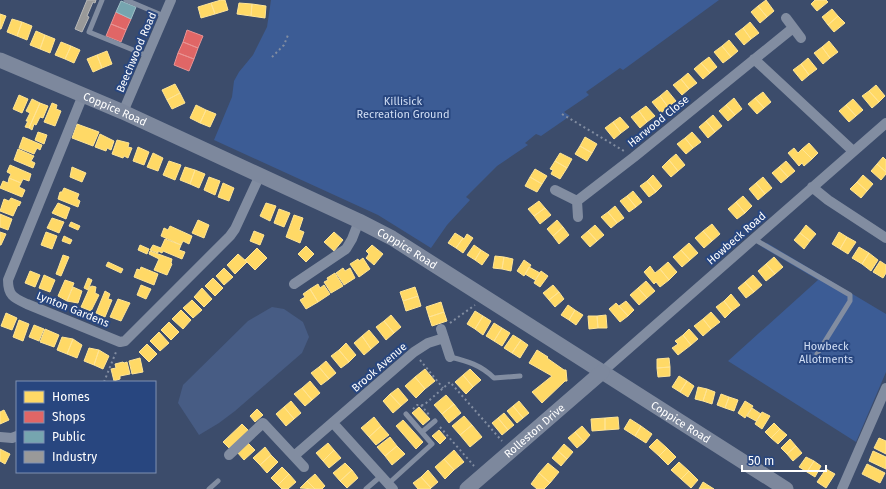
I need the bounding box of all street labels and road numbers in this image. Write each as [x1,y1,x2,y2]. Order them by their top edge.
street label: Beechwood Road [114,10,159,94]
street label: Coppice Road [81,90,149,129]
street label: Harwood Close [625,93,691,150]
street label: Howbeck Road [704,209,768,267]
street label: Coppice Road [375,226,439,272]
street label: Lynton Gardens [35,289,111,330]
street label: Brook Avenue [349,340,409,395]
street label: Coppice Road [648,399,713,446]
street label: Rolleston Drive [502,401,568,461]

